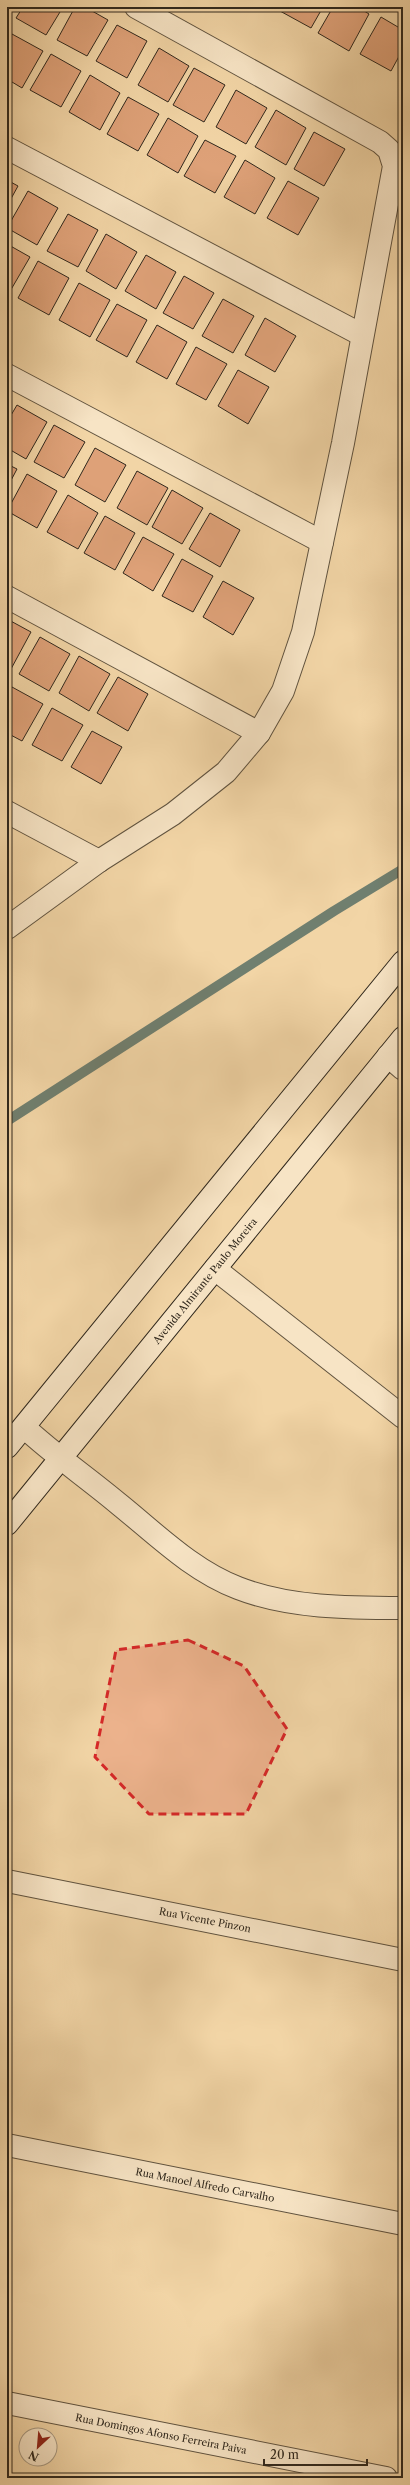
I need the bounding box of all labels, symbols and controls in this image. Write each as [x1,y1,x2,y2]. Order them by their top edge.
street label: Avenida Almirante Paulo Moreira [149,1215,260,1347]
street label: Rua Vicente Pinzon [158,1905,253,1935]
street label: Rua Manoel Alfredo Carvalho [134,2165,276,2205]
street label: Rua Domingos Afonso Ferreira Paiva [74,2411,248,2457]
north arrow [18,2427,58,2467]
scale bar [264,2441,367,2467]
text: N [26,2447,41,2464]
text: 20 m [270,2447,299,2462]

